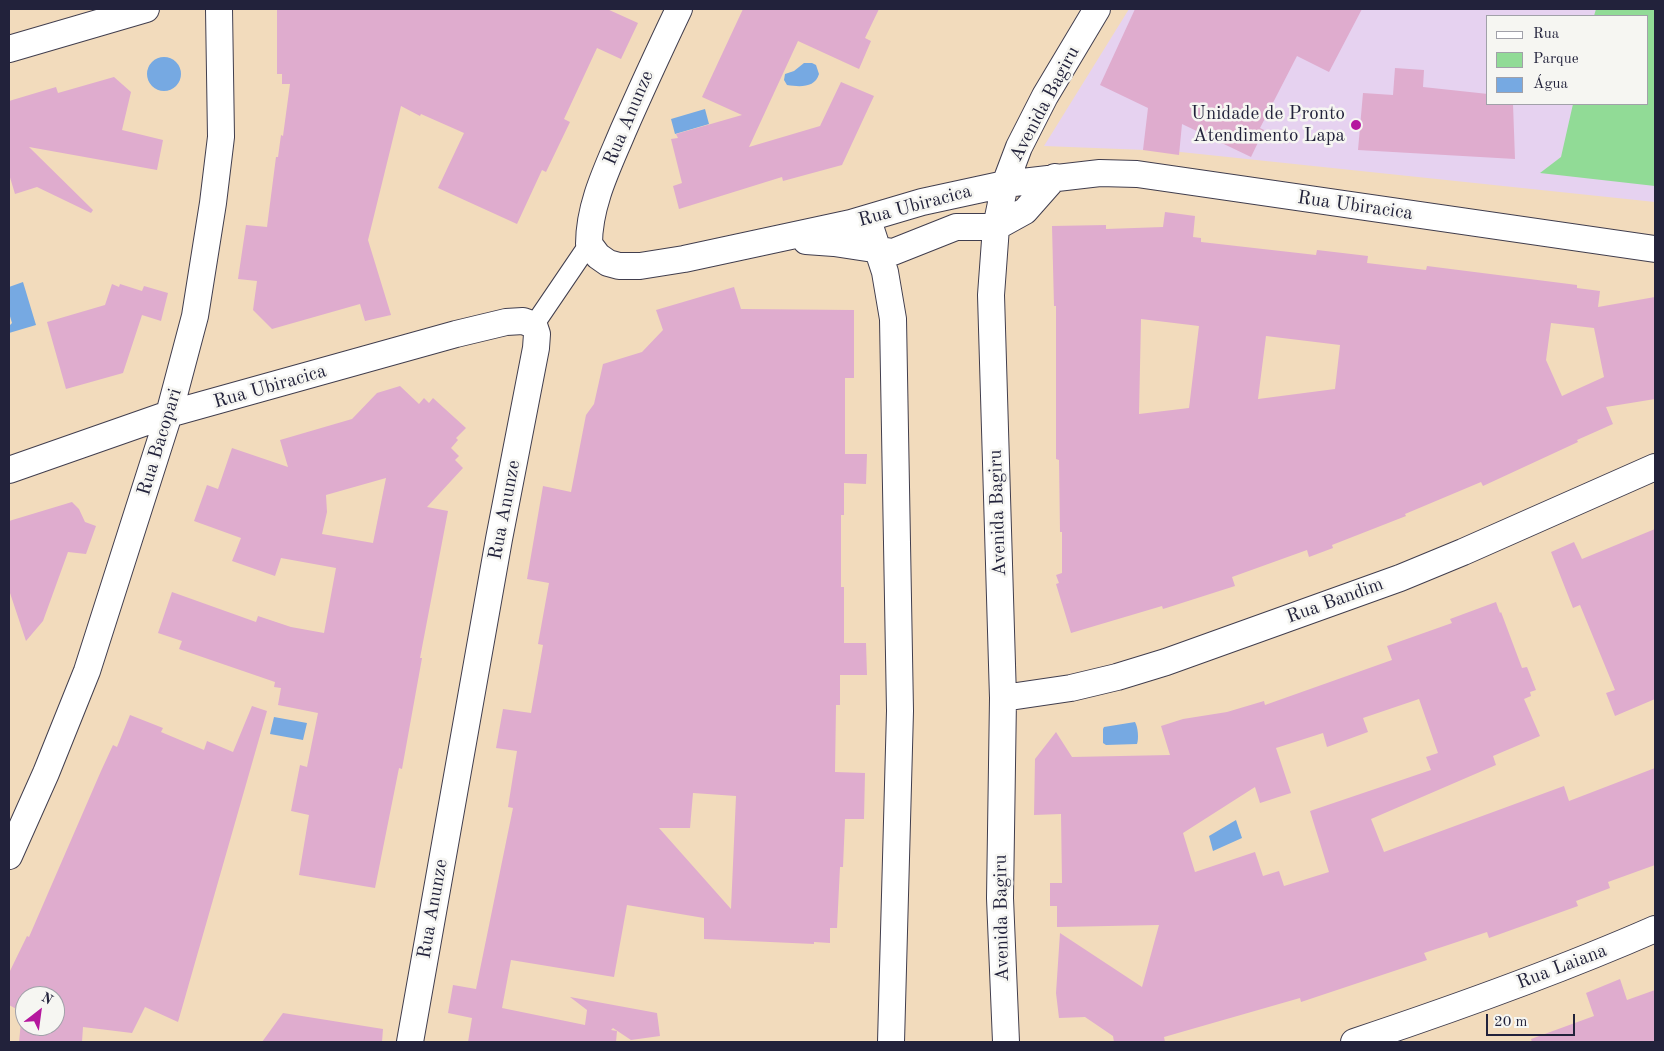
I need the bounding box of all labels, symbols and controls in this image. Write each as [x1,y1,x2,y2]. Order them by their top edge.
legend [1486,15,1649,105]
text: Rua [1533,27,1559,42]
street label: Avenida Bagiru [1005,43,1085,165]
text: Parque [1533,52,1579,67]
street label: Rua Anunze [599,67,659,169]
text: Água [1533,77,1568,92]
place label: Unidade de Pronto Atendimento Lapa [1191,103,1345,147]
marker: Unidade de Pronto Atendimento Lapa [1349,118,1363,132]
street label: Rua Ubiracica [856,180,974,232]
street label: Rua Ubiracica [1296,187,1414,225]
street label: Rua Ubiracica [211,360,329,414]
street label: Rua Bacopari [133,386,187,498]
street label: Avenida Bagiru [984,449,1012,577]
street label: Rua Anunze [484,458,526,562]
street label: Rua Bandim [1283,573,1387,629]
street label: Avenida Bagiru [989,854,1015,982]
street label: Rua Anunze [413,857,453,961]
street label: Rua Laiana [1514,939,1610,995]
north arrow [15,986,65,1036]
text: N [39,990,55,1008]
scale bar [1489,1004,1578,1036]
text: 20 m [1494,1015,1528,1030]

